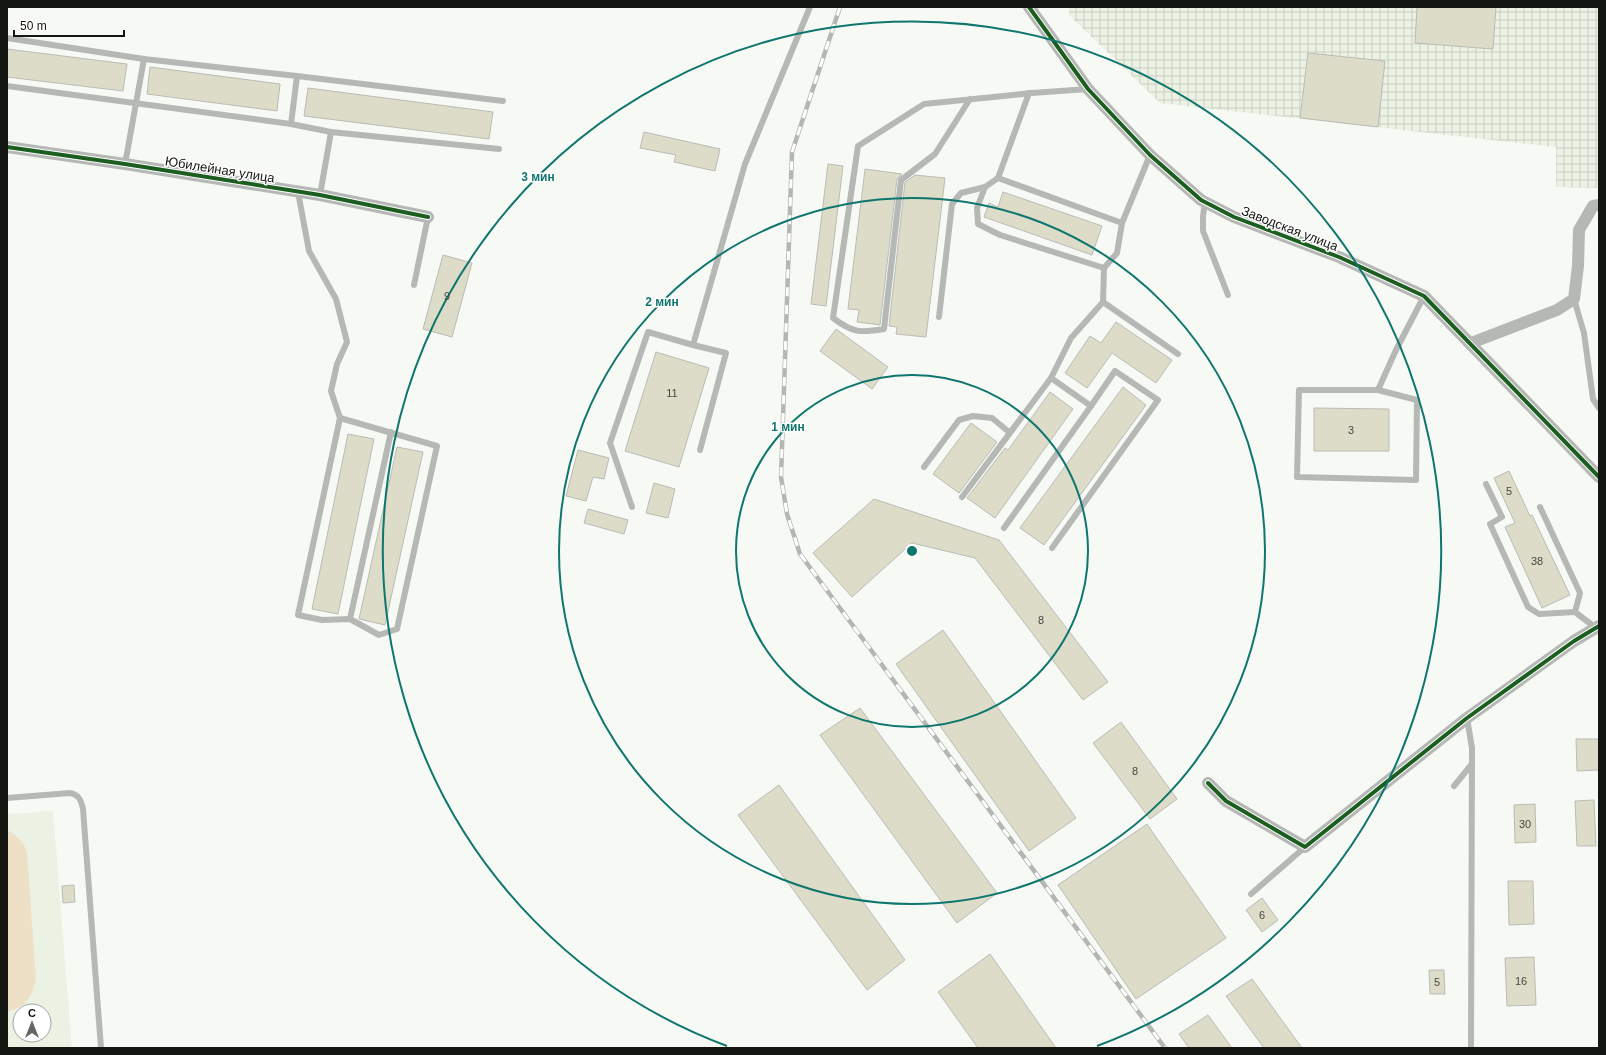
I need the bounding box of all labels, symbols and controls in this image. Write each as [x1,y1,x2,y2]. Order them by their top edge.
scale bar [14,12,124,38]
text: 50 m [20,19,47,33]
street label: Юбилейная улица [164,153,277,186]
text: 3 мин [521,170,555,184]
street label: Заводская улица [1239,203,1341,254]
house number: 9 [444,290,450,302]
text: 2 мин [645,295,679,309]
house number: 11 [666,387,678,399]
text: 1 мин [771,420,805,434]
house number: 3 [1348,424,1354,436]
house number: 5 [1506,485,1512,497]
centre of rings [905,544,919,558]
house number: 38 [1531,555,1543,567]
house number: 8 [1038,614,1044,626]
house number: 8 [1132,765,1138,777]
house number: 30 [1519,818,1531,830]
house number: 6 [1259,909,1265,921]
house number: 16 [1515,975,1527,987]
house number: 5 [1434,976,1440,988]
north arrow [12,1003,52,1043]
text: С [28,1007,36,1019]

